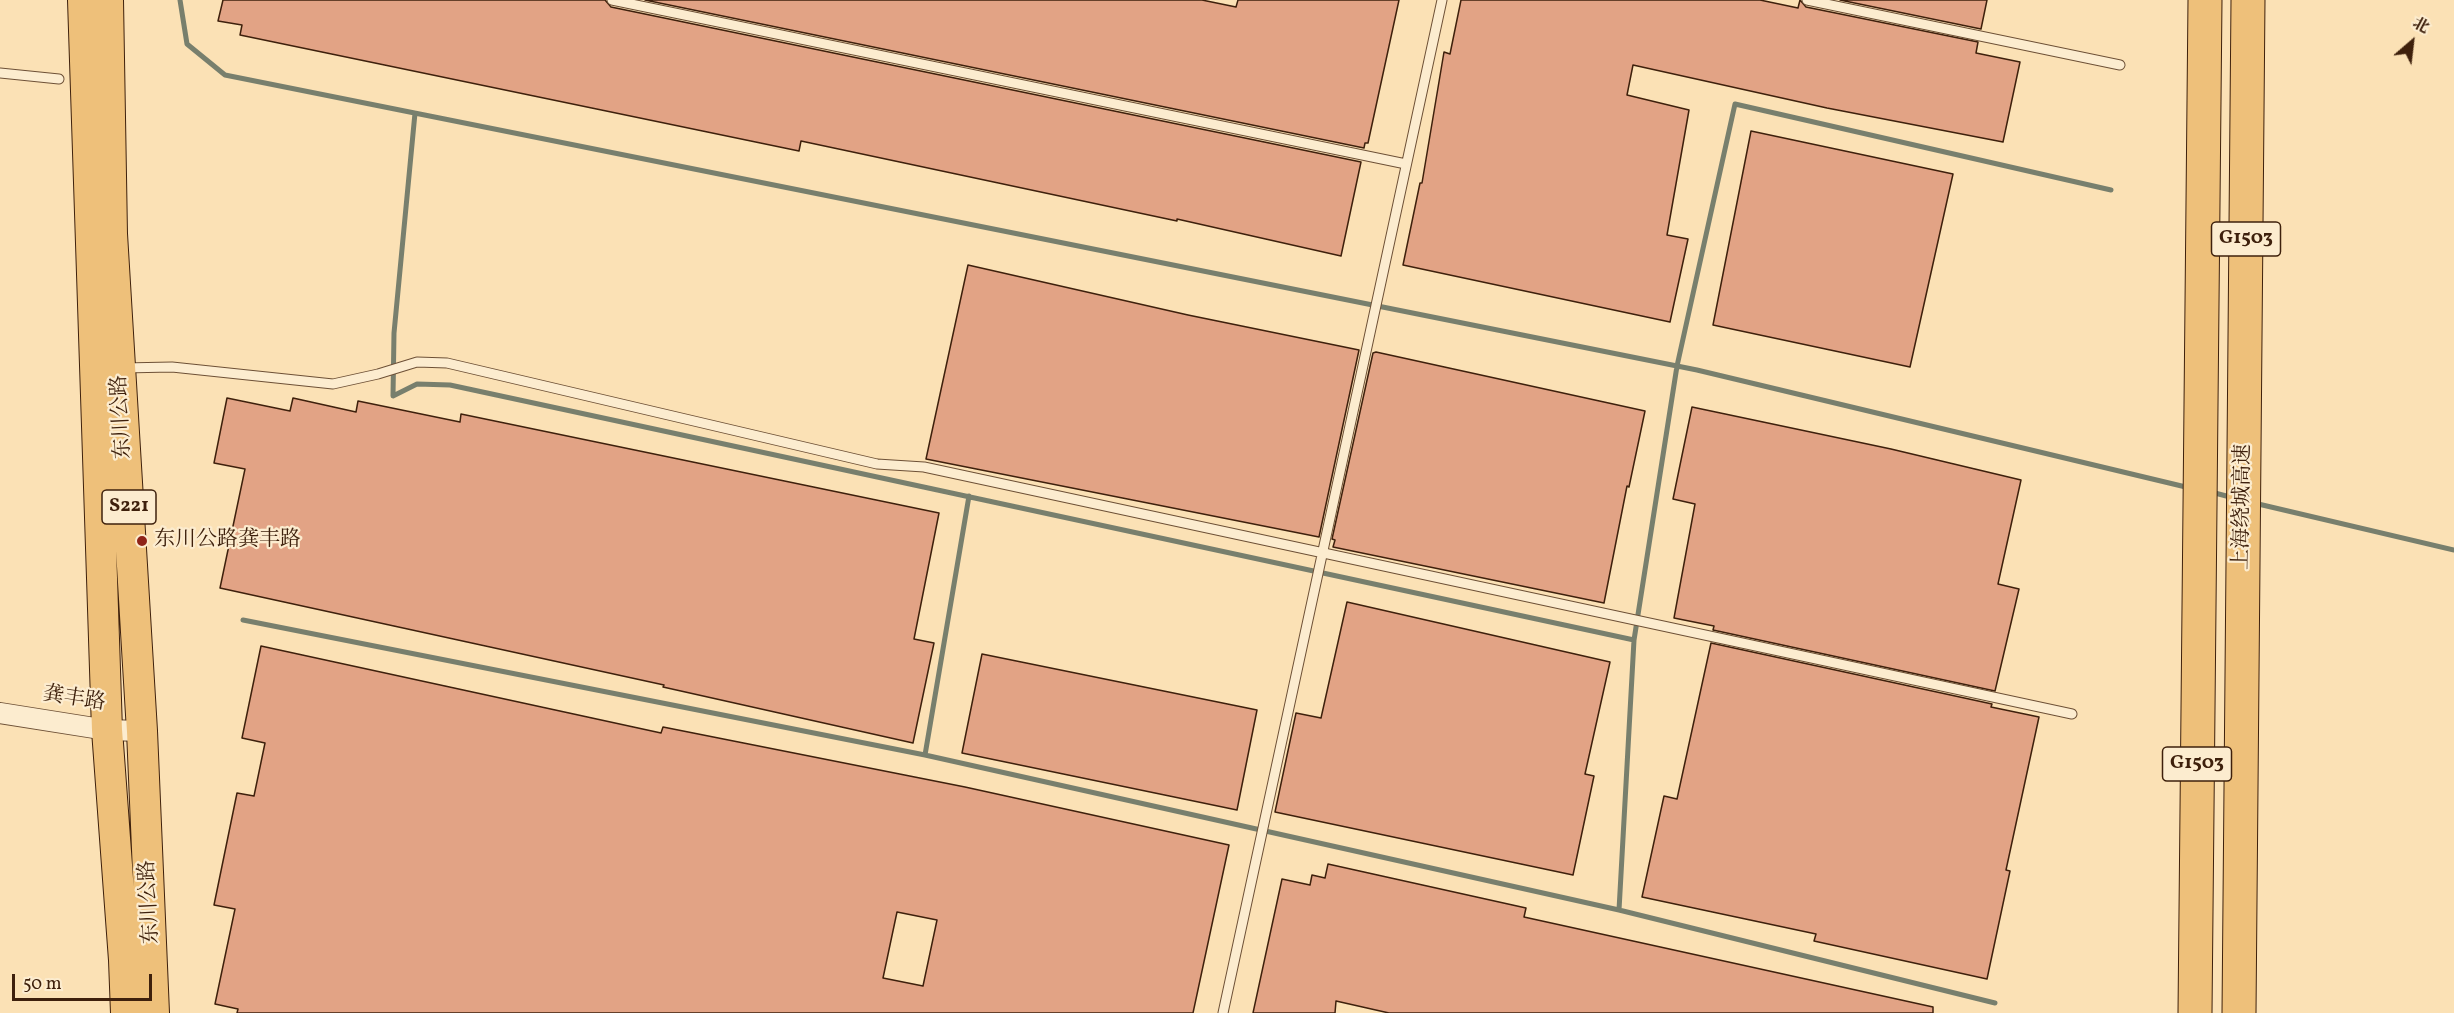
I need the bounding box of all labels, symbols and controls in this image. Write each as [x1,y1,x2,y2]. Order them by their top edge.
north arrow [2382,12,2442,72]
text: 北 [2408,13,2433,40]
road number: G1503 [2212,222,2280,256]
street label: 东川公路 [108,374,138,460]
street label: 上海绕城高速 [2230,444,2258,570]
road number: S221 [102,490,156,524]
place label: 东川公路龚丰路 [154,528,301,554]
marker: 东川公路龚丰路 [135,534,149,548]
street label: 龚丰路 [41,683,107,717]
road number: G1503 [2162,747,2232,781]
street label: 东川公路 [136,859,166,945]
scale bar [15,962,154,1000]
text: 50 m [23,972,62,997]

